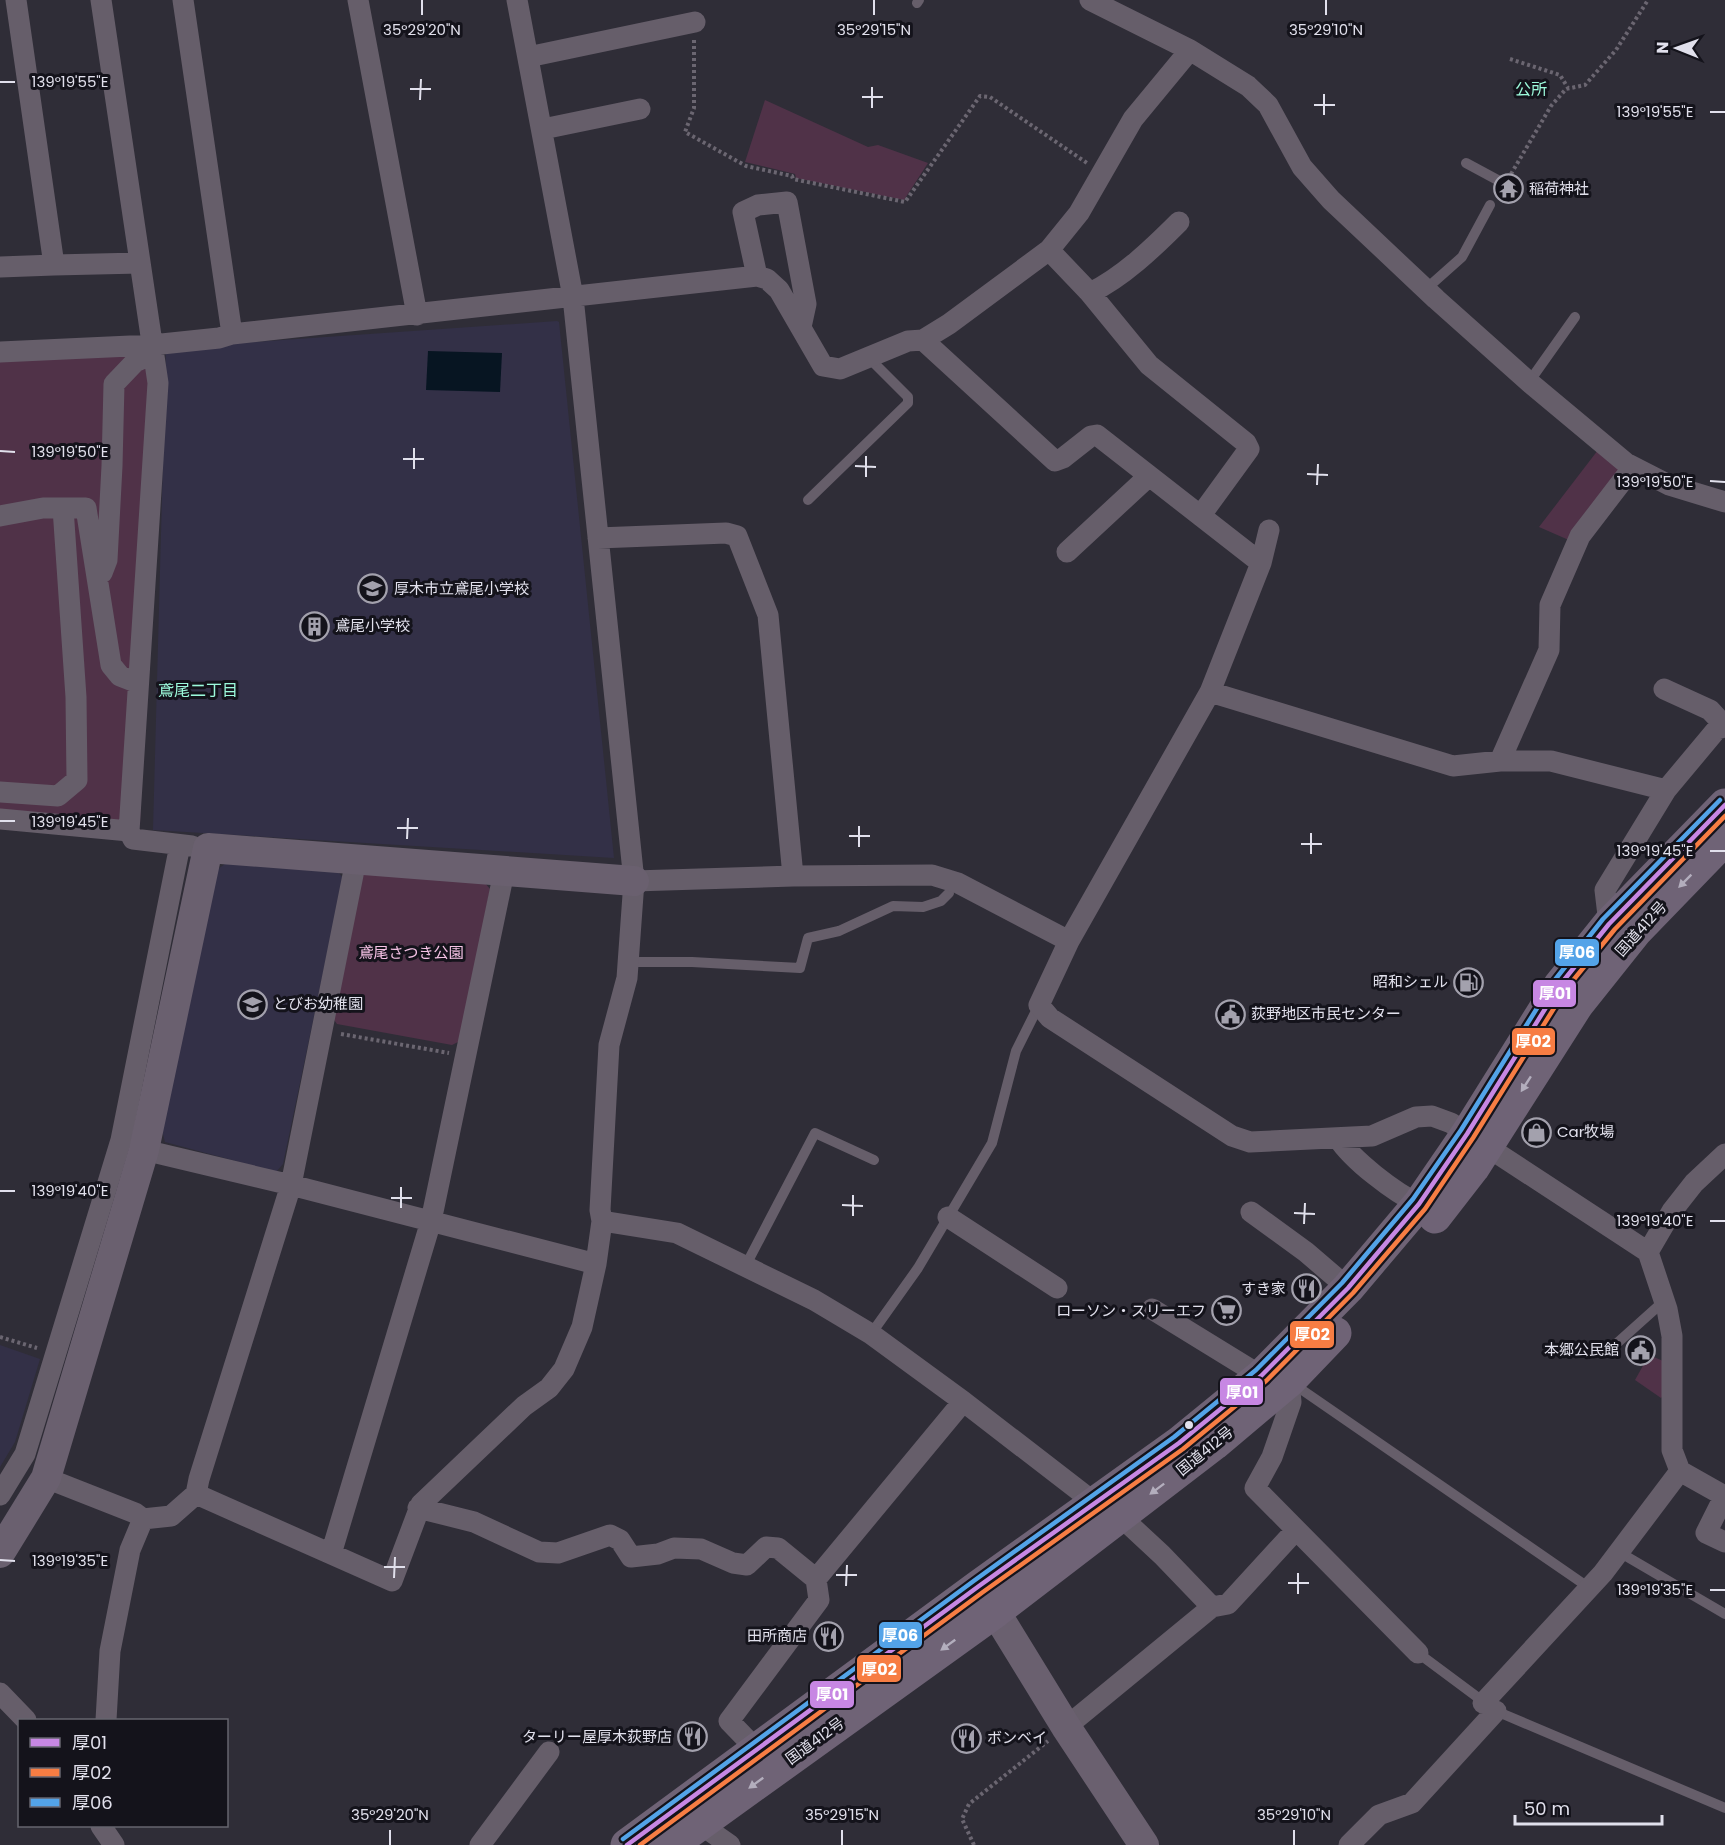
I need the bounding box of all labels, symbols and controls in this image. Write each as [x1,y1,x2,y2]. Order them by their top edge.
north arrow [1647,18,1707,78]
text: 35°29'20"N [383,19,461,40]
text: 35°29'15"N [837,19,911,40]
text: 35°29'10"N [1289,19,1363,40]
text: N [1651,42,1674,54]
text: 139°19'55"E [32,71,108,92]
district label: 公所 [1515,78,1547,101]
text: 139°19'55"E [1617,101,1693,122]
temple icon: 稲荷神社 [1492,173,1524,205]
place label: 稲荷神社 [1529,178,1589,199]
text: 139°19'50"E [32,441,108,462]
text: 139°19'50"E [1617,471,1693,492]
school or university icon: 厚木市立鳶尾小学校 [357,573,389,605]
place label: 厚木市立鳶尾小学校 [394,578,529,599]
building icon: 鳶尾小学校 [298,610,330,642]
place label: 鳶尾小学校 [335,615,410,636]
district label: 鳶尾二丁目 [158,679,238,702]
text: 139°19'45"E [32,811,108,832]
text: 139°19'45"E [1617,840,1693,861]
one-way arrow [1678,874,1692,888]
street label: 国道412号 [1610,896,1671,961]
line badge: 厚06 [1554,938,1600,967]
text: 厚06 [1559,941,1595,964]
park label: 鳶尾さつき公園 [358,942,464,963]
fuel station icon: 昭和シェル [1453,966,1485,998]
place label: 昭和シェル [1373,971,1448,992]
line badge: 厚01 [1532,979,1577,1008]
text: 厚01 [1539,982,1571,1005]
school or university icon: とびお幼稚園 [236,988,268,1020]
place label: とびお幼稚園 [273,993,363,1014]
public building icon: 荻野地区市民センター [1214,998,1246,1030]
place label: 荻野地区市民センター [1251,1003,1401,1024]
line badge: 厚02 [1511,1027,1556,1056]
text: 厚02 [1515,1030,1551,1053]
one-way arrow [1520,1075,1532,1091]
shop icon: Car牧場 [1520,1116,1552,1148]
place label: Car牧場 [1557,1121,1614,1142]
text: 139°19'40"E [32,1180,108,1201]
text: 139°19'40"E [1617,1210,1693,1231]
restaurant icon: すき家 [1291,1273,1323,1305]
place label: すき家 [1241,1278,1286,1299]
supermarket icon: ローソン・スリーエフ [1211,1295,1243,1327]
place label: ローソン・スリーエフ [1056,1300,1206,1321]
line badge: 厚02 [1289,1320,1335,1349]
text: 厚02 [1294,1323,1330,1346]
public building icon: 本郷公民館 [1624,1334,1656,1366]
place label: 本郷公民館 [1544,1339,1619,1360]
line badge: 厚01 [1219,1377,1264,1406]
text: 厚01 [1226,1381,1258,1404]
unlabelled marker [1183,1419,1195,1431]
street label: 国道412号 [1172,1421,1238,1480]
one-way arrow [1149,1482,1164,1494]
text: 139°19'35"E [32,1550,108,1571]
text: 139°19'35"E [1617,1579,1693,1600]
restaurant icon: 田所商店 [812,1620,844,1652]
line badge: 厚06 [878,1621,923,1649]
text: 厚06 [882,1624,918,1647]
place label: 田所商店 [747,1625,807,1646]
one-way arrow [941,1639,957,1651]
line badge: 厚02 [856,1654,902,1683]
text: 厚02 [861,1658,897,1681]
line badge: 厚01 [809,1680,855,1709]
text: 厚01 [816,1683,848,1706]
street label: 国道412号 [781,1712,848,1769]
legend [18,1719,228,1827]
restaurant icon: ターリー屋厚木荻野店 [677,1721,709,1753]
restaurant icon: ボンベイ [950,1722,982,1754]
place label: ターリー屋厚木荻野店 [522,1726,672,1747]
place label: ボンベイ [987,1727,1047,1748]
text: 厚01 [72,1730,107,1755]
text: 厚02 [72,1760,112,1785]
one-way arrow [748,1777,763,1789]
scale bar [1515,1788,1662,1826]
text: 厚06 [72,1790,113,1815]
text: 50 m [1524,1796,1570,1821]
text: 35°29'20"N [351,1804,429,1825]
text: 35°29'15"N [805,1804,879,1825]
text: 35°29'10"N [1257,1804,1331,1825]

